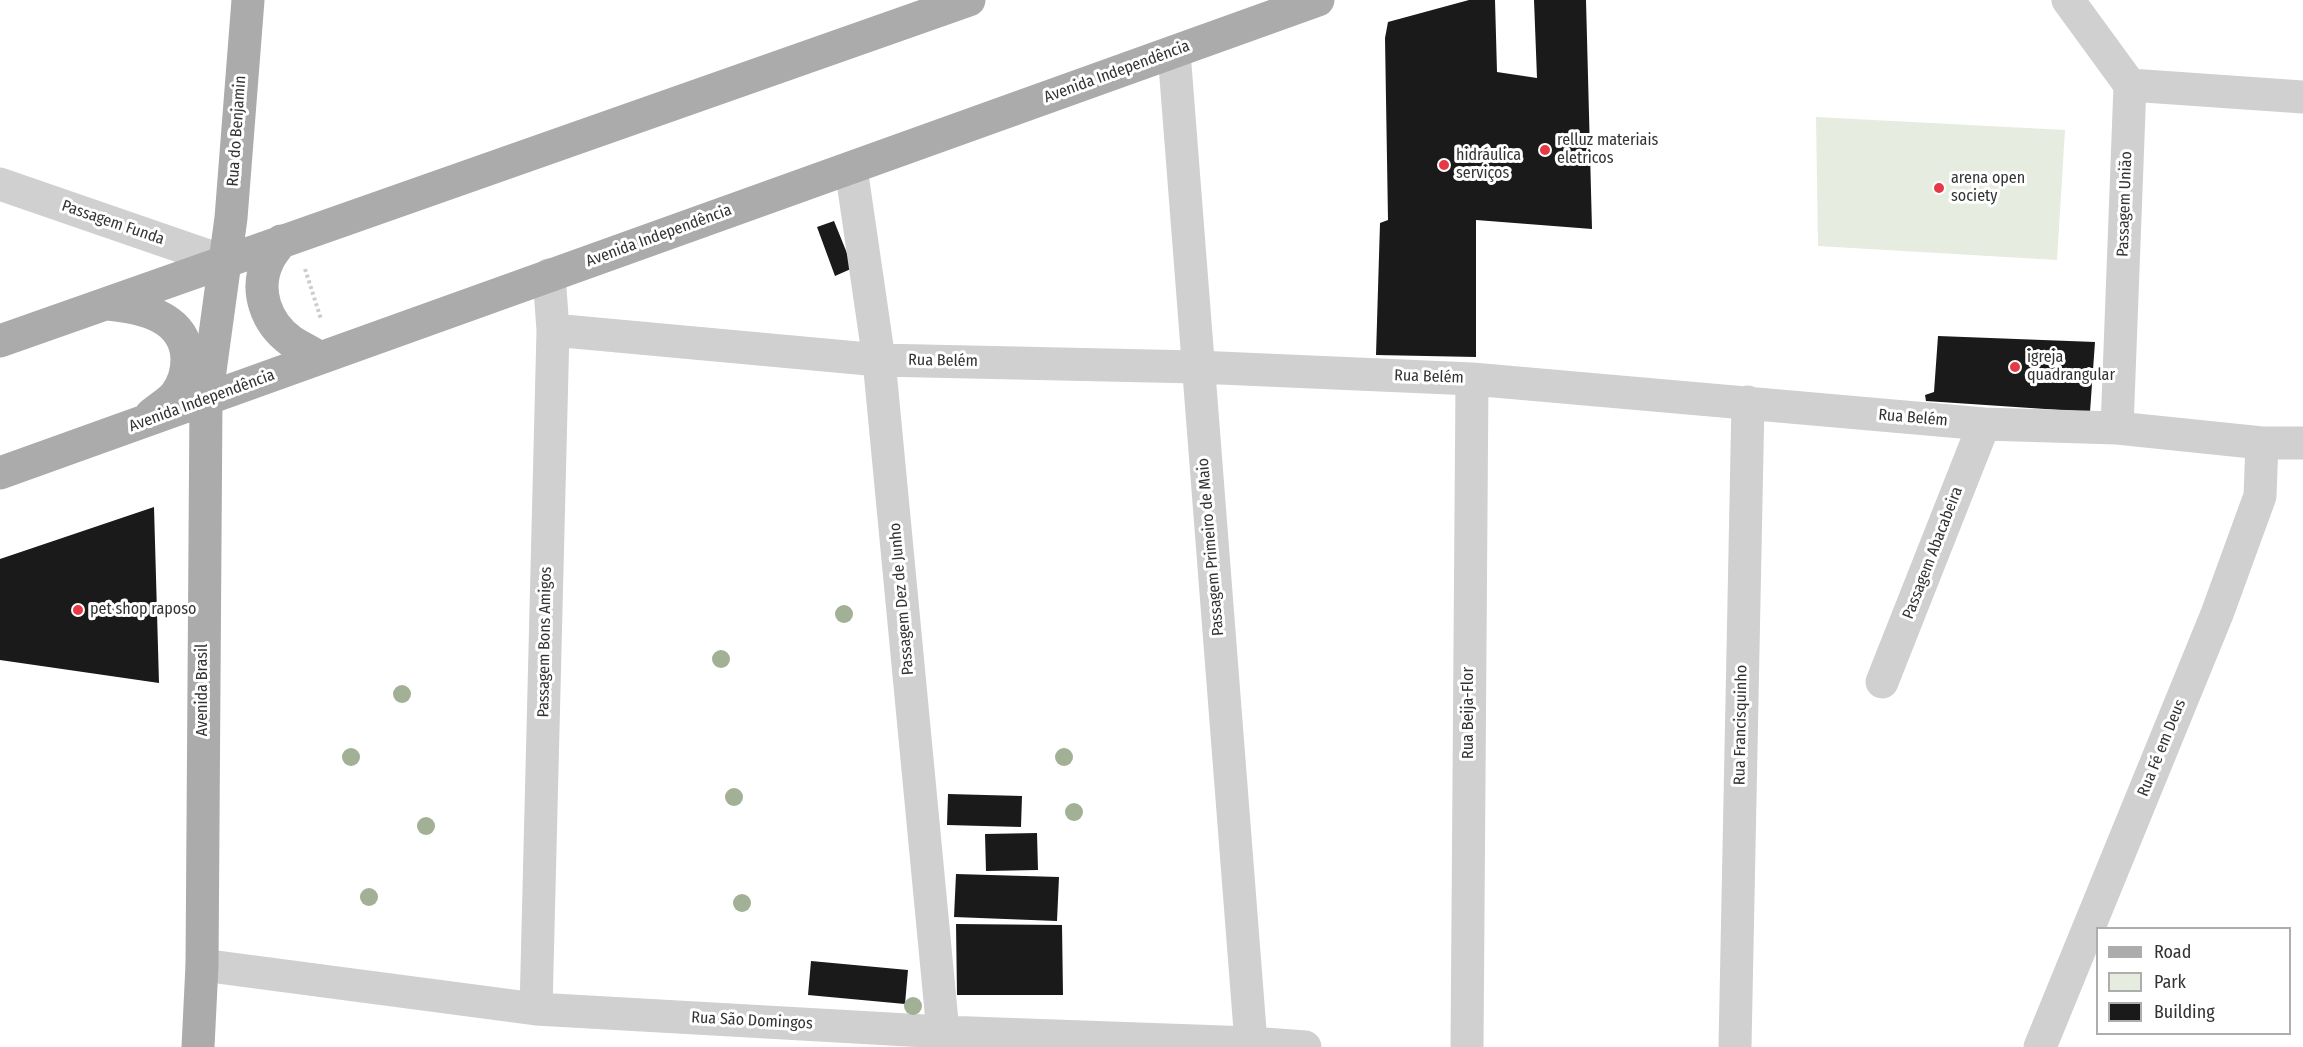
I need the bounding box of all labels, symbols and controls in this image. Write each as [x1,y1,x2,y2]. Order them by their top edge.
street label: Avenida Independência [1042,37,1192,107]
street label: Rua do Benjamin [224,75,250,187]
place label: relluz materiais eletricos [1557,131,1658,169]
marker: relluz materiais eletricos [1538,143,1552,157]
place label: hidráulica serviços [1456,146,1521,184]
street label: Passagem União [2114,151,2136,257]
marker: hidráulica serviços [1437,158,1451,172]
place label: arena open society [1951,169,2025,207]
marker: arena open society [1932,181,1946,195]
street label: Passagem Funda [59,196,167,250]
street label: Avenida Independência [584,201,734,271]
place label: igreja quadrangular [2027,348,2115,386]
street label: Rua Belém [908,351,978,371]
marker: igreja quadrangular [2008,360,2022,374]
street label: Avenida Independência [127,366,277,436]
street label: Rua Belém [1394,366,1464,388]
street label: Rua Belém [1877,405,1949,431]
street label: Passagem Primeiro de Maio [1194,457,1228,637]
street label: Passagem Abacabeira [1899,484,1967,622]
street label: Passagem Dez de Junho [886,522,918,676]
street label: Passagem Bons Amigos [534,566,556,718]
place label: pet shop raposo [90,600,196,620]
marker: pet shop raposo [71,603,85,617]
street label: Avenida Brasil [193,644,213,736]
street label: Rua Francisquinho [1730,665,1752,785]
street label: Rua Beija-Flor [1459,667,1479,759]
street label: Rua Fé em Deus [2134,697,2190,799]
legend [2096,927,2291,1035]
text: Road [2154,941,2191,963]
text: Park [2154,971,2186,993]
text: Building [2154,1001,2215,1023]
street label: Rua São Domingos [691,1008,813,1034]

